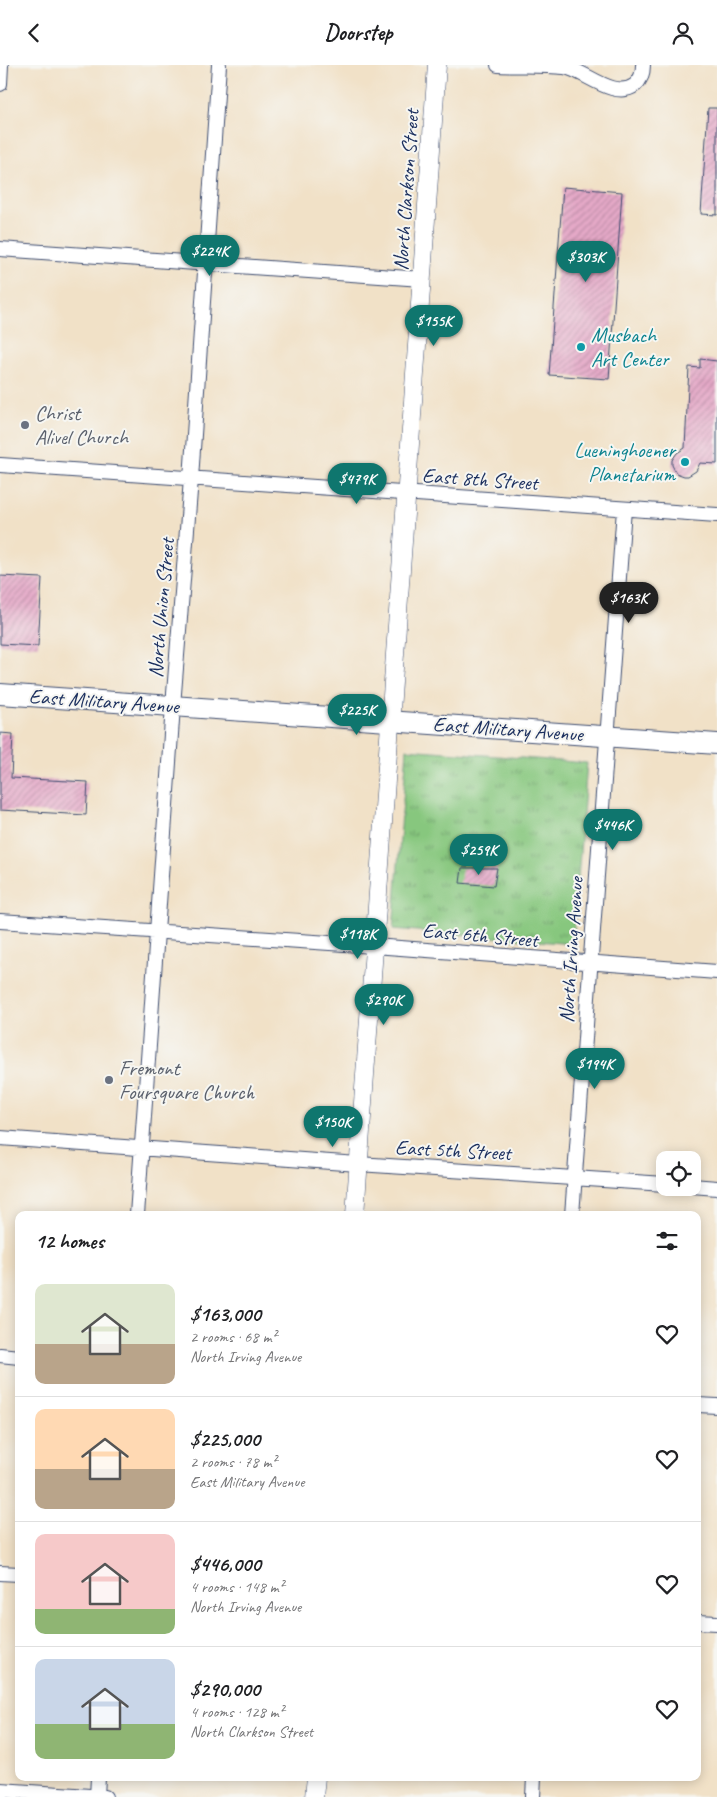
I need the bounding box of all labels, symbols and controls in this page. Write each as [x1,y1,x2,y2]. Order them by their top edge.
icon: back [20,19,48,47]
text: Doorstep [325,19,392,47]
icon: person [669,19,697,47]
street label: North Clarkson Street [387,106,425,272]
pin: $224K [175,235,245,277]
text: $224K [192,241,228,261]
pin: $303K [551,241,621,283]
text: $303K [568,247,604,267]
pin: $155K [399,305,469,347]
text: $155K [416,311,452,331]
place label: Musbach Art Center [591,322,670,372]
marker: Musbach Art Center [575,341,587,353]
place label: Christ Alivel Church [35,400,129,450]
marker: Christ Alivel Church [19,419,31,431]
place label: Lueninghoener Planetarium [574,437,676,487]
marker: Lueninghoener Planetarium [679,456,691,468]
street label: East 8th Street [421,462,541,496]
pin: $479K [322,463,392,505]
text: $479K [339,469,375,489]
street label: North Union Street [142,535,180,679]
pin: $163K [594,581,664,624]
text: $163K [610,588,648,608]
street label: East Military Avenue [28,683,182,719]
pin: $225K [322,693,392,736]
text: $225K [339,700,375,720]
street label: East Military Avenue [432,711,586,747]
pin: $446K [578,809,648,851]
text: $446K [594,815,632,835]
pin: $259K [444,833,514,876]
text: $259K [461,840,497,860]
street label: North Irving Avenue [553,874,589,1024]
pin: $118K [323,917,393,960]
street label: East 6th Street [421,917,541,953]
text: $118K [340,924,376,944]
pin: $290K [349,983,419,1026]
text: $290K [366,990,402,1010]
pin: $194K [560,1047,630,1090]
text: $194K [577,1054,613,1074]
place label: Fremont Foursquare Church [119,1055,256,1105]
marker: Fremont Foursquare Church [103,1074,115,1086]
pin: $150K [298,1105,368,1148]
text: $150K [315,1112,351,1132]
street label: East 5th Street [394,1134,514,1166]
map controls [656,1151,701,1196]
button: locate [656,1151,701,1196]
icon: filters [653,1227,681,1255]
text: 12 homes [35,1228,104,1254]
text: $163,000 [190,1301,261,1327]
icon: home [75,1304,135,1364]
icon: heart [653,1320,681,1348]
text: 2 rooms · 68 m² [190,1327,276,1347]
text: North Irving Avenue [190,1347,301,1367]
text: $225,000 [190,1426,260,1452]
icon: home [75,1429,135,1489]
icon: heart [653,1445,681,1473]
text: 2 rooms · 78 m² [190,1452,276,1472]
text: East Military Avenue [190,1472,304,1492]
text: $446,000 [190,1551,261,1577]
icon: home [75,1554,135,1614]
icon: heart [653,1570,681,1598]
text: 4 rooms · 148 m² [190,1577,284,1597]
text: North Irving Avenue [190,1597,301,1617]
text: $290,000 [190,1676,260,1702]
icon: home [75,1679,135,1739]
icon: heart [653,1695,681,1723]
text: 4 rooms · 128 m² [190,1702,284,1722]
text: North Clarkson Street [190,1722,313,1742]

